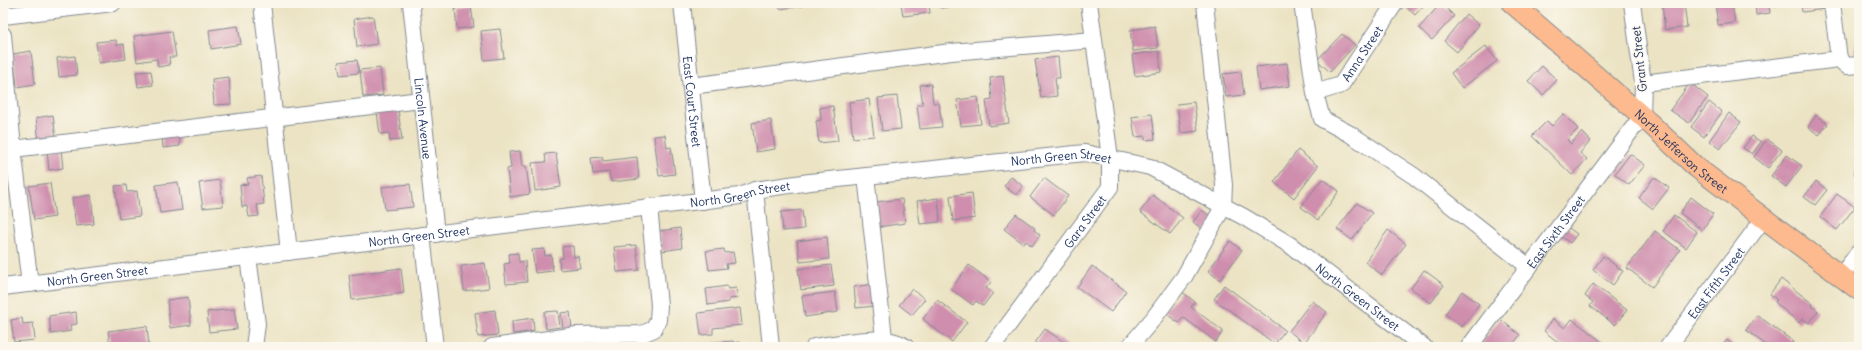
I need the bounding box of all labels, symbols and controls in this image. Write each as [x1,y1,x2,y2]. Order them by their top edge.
street label: Anna Street [1338,23,1385,84]
street label: Grant Street [1628,25,1650,93]
street label: East Court Street [680,55,705,148]
street label: Lincoln Avenue [412,77,435,160]
street label: North Jefferson Street [1632,106,1731,196]
street label: North Green Street [1010,145,1113,168]
street label: North Green Street [689,178,791,210]
street label: Gara Street [1060,192,1109,251]
street label: East Sixth Street [1523,192,1587,271]
street label: North Green Street [367,222,470,249]
street label: East Fifth Street [1684,244,1747,322]
street label: North Green Street [1313,260,1403,333]
street label: North Green Street [46,262,149,289]

